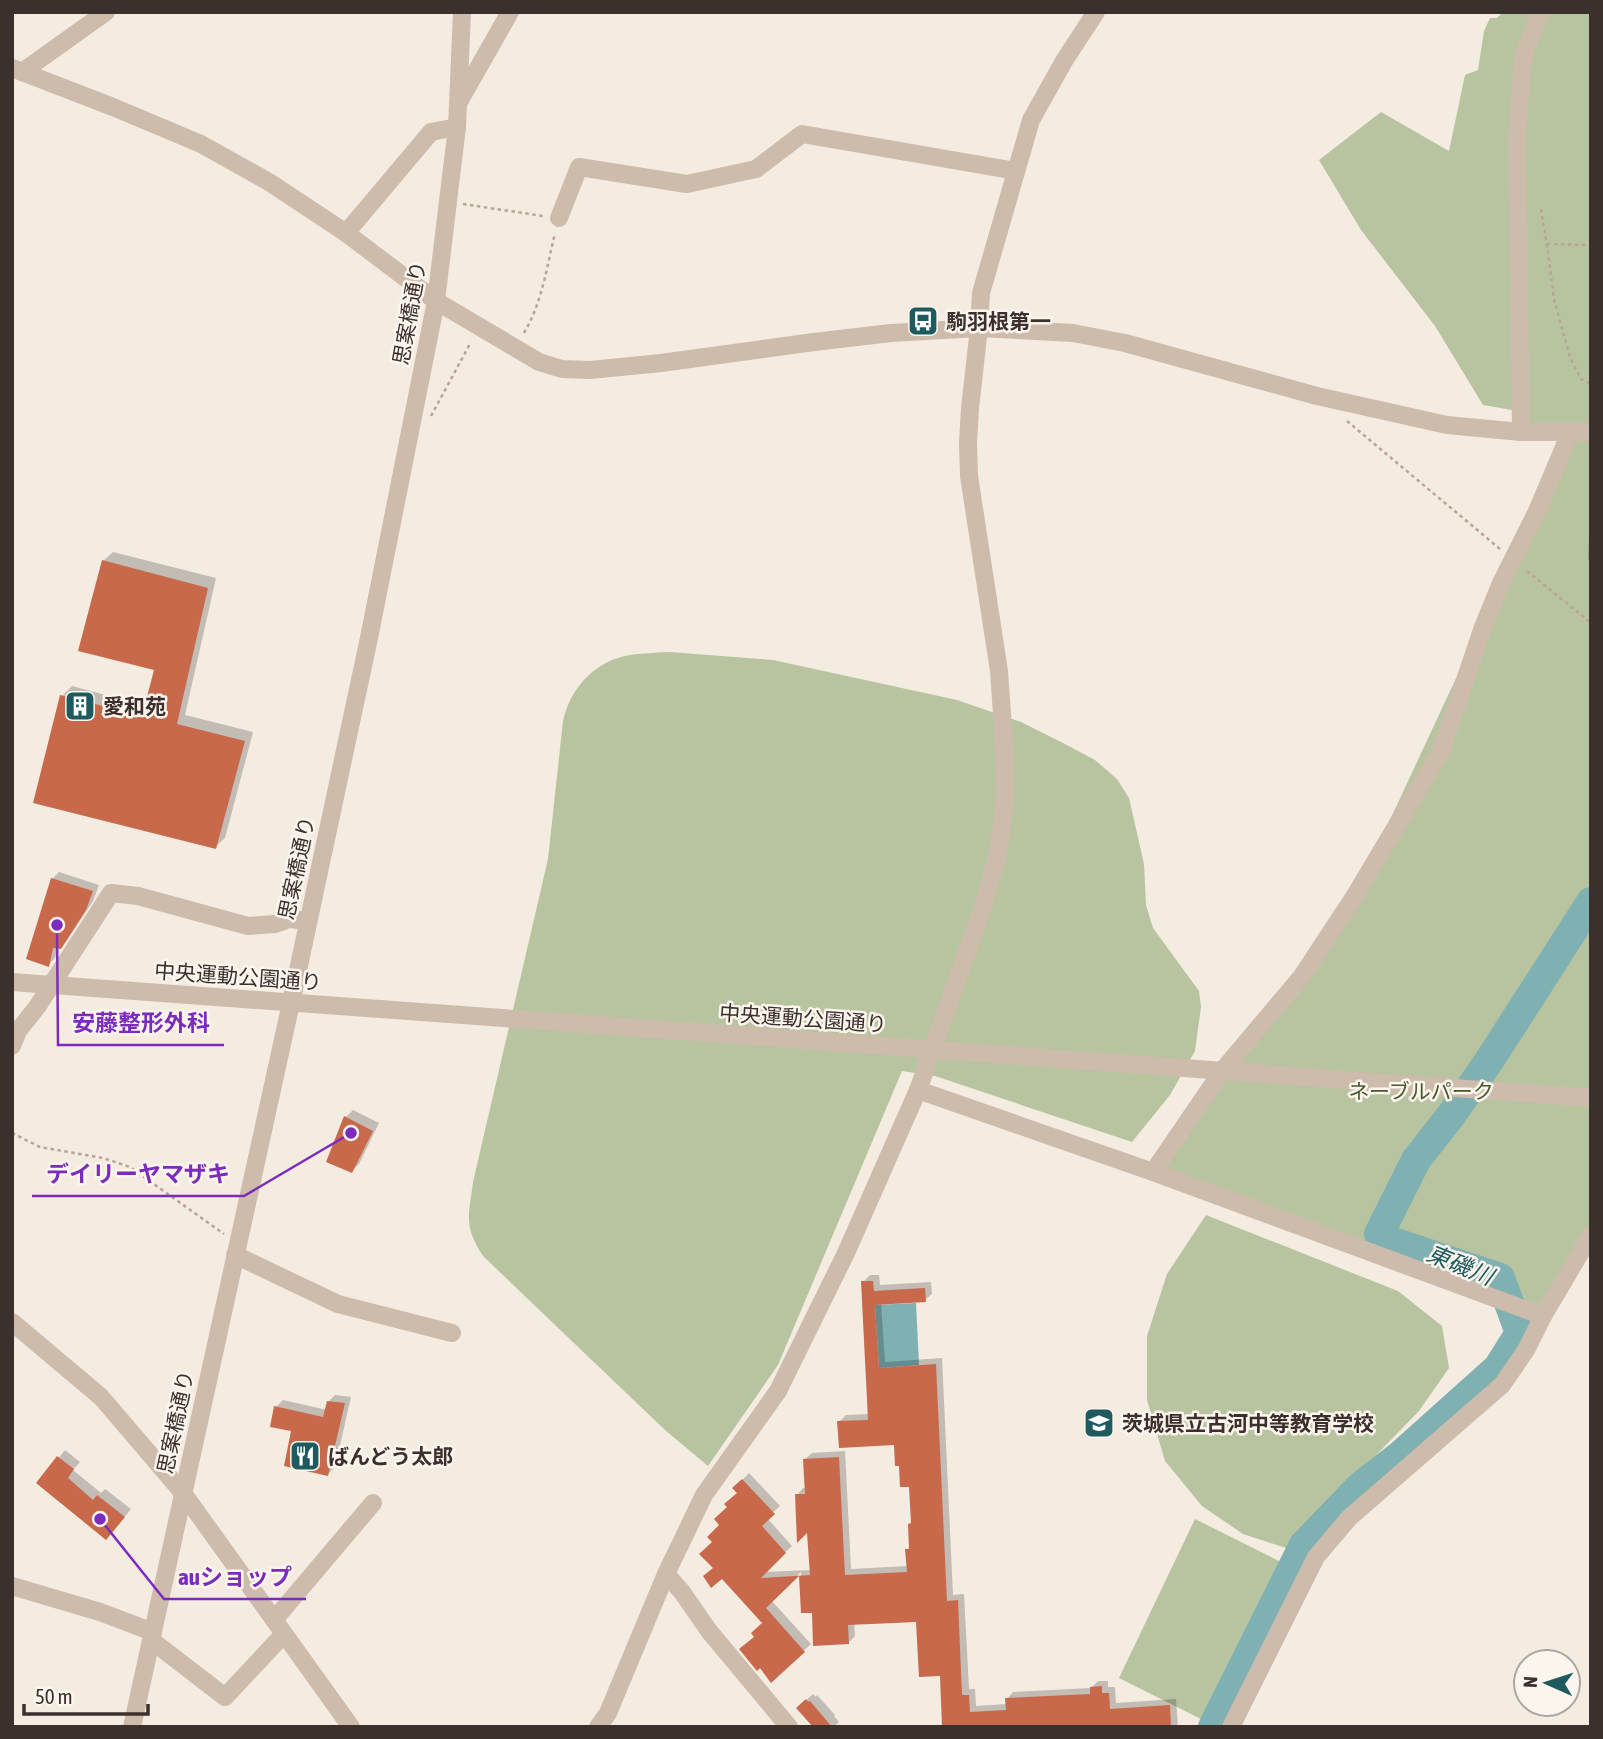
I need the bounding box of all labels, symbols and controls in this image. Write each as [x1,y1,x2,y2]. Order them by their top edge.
street label: 思案橋通り [388,259,430,367]
bus stop icon: 駒羽根第一 [906,304,940,338]
place label: 駒羽根第一 [946,309,1051,333]
building icon: 愛和苑 [63,689,97,723]
place label: 愛和苑 [103,694,166,718]
street label: 思案橋通り [273,814,319,922]
street label: 中央運動公園通り [153,958,323,994]
street label: 中央運動公園通り [718,1000,888,1036]
callout: 安藤整形外科 [58,1001,224,1045]
text: 安藤整形外科 [72,1010,210,1036]
park label: ネーブルパーク [1348,1079,1494,1103]
callout: デイリーヤマザキ [32,1152,244,1196]
text: デイリーヤマザキ [46,1161,230,1187]
water label: 東磯川 [1423,1240,1500,1291]
street label: 思案橋通り [152,1368,198,1476]
school or university icon: 茨城県立古河中等教育学校 [1082,1406,1116,1440]
place label: 茨城県立古河中等教育学校 [1122,1411,1374,1435]
restaurant icon: ばんどう太郎 [288,1439,322,1473]
place label: ばんどう太郎 [328,1444,453,1468]
callout: auショップ [164,1555,306,1599]
text: auショップ [178,1564,292,1590]
north arrow [1512,1648,1582,1718]
scale bar [24,1672,149,1716]
text: N [1519,1676,1541,1688]
text: 50 m [35,1684,73,1708]

